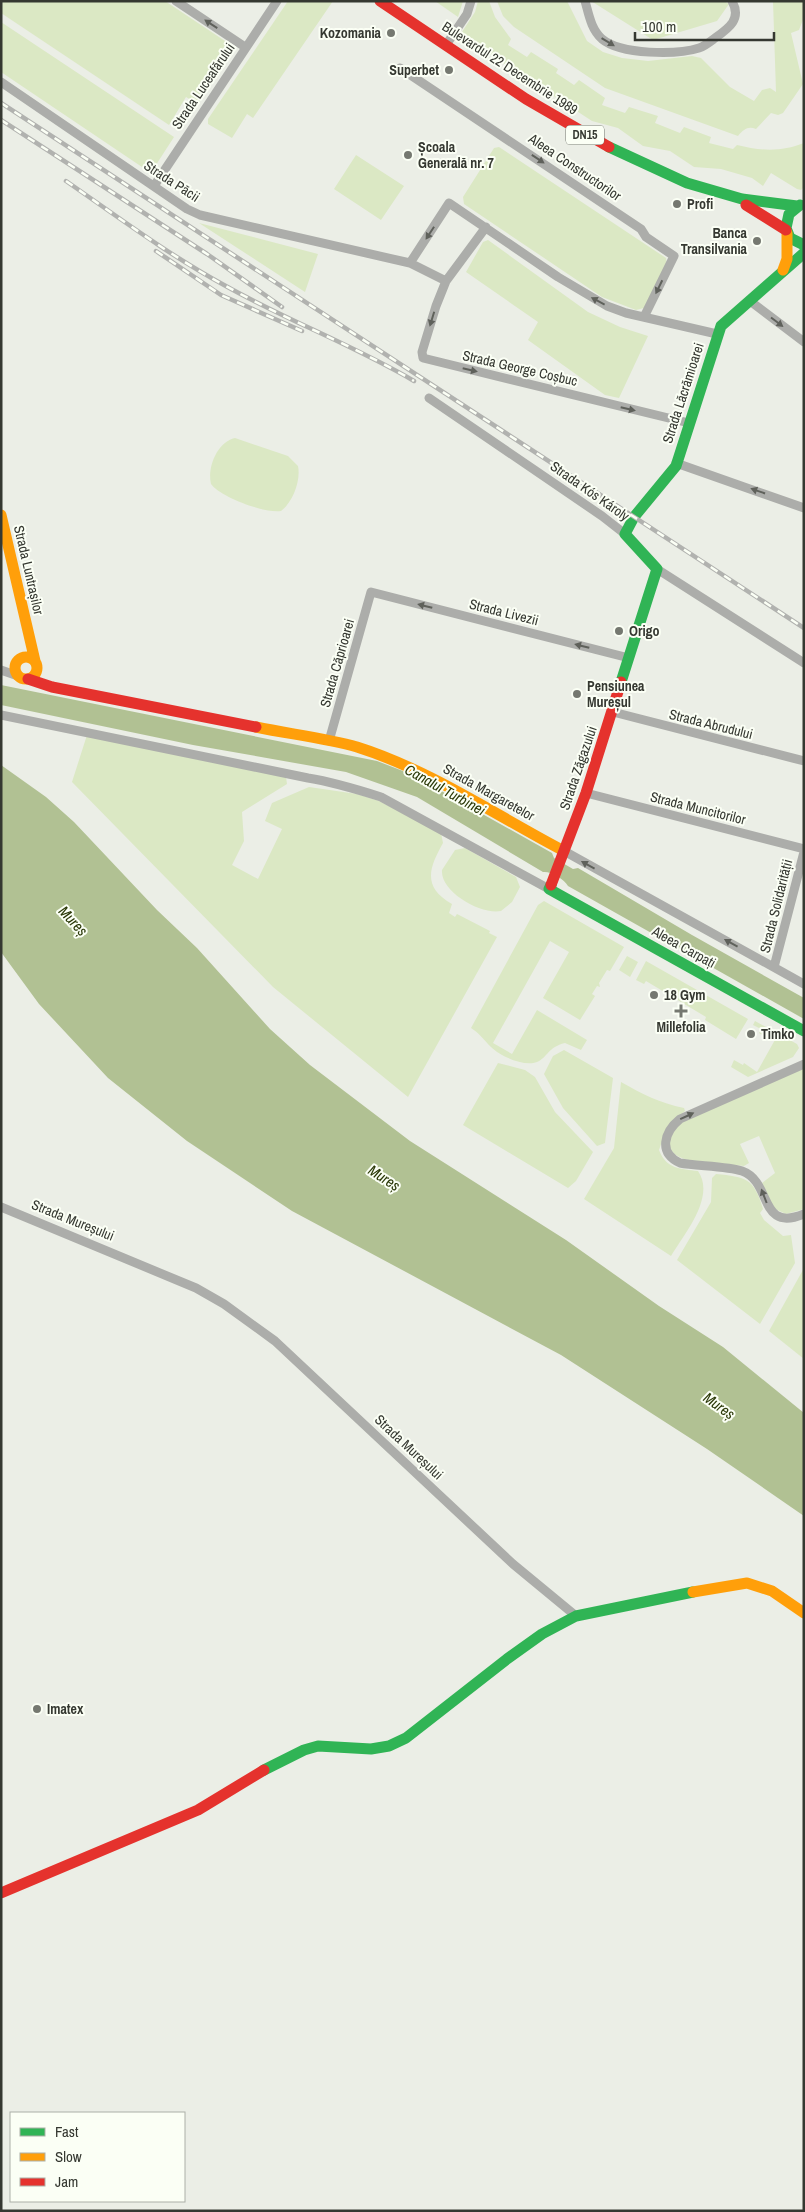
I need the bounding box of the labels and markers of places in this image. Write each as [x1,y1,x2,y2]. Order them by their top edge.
place label: Kozomania [320,24,382,42]
marker: Kozomania [385,27,397,39]
place label: Superbet [389,61,439,79]
marker: Superbet [443,64,455,76]
place label: Școala Generală nr. 7 [418,138,495,172]
marker: Școala Generală nr. 7 [402,149,414,161]
place label: Profi [687,195,713,213]
marker: Profi [671,198,683,210]
place label: Banca Transilvania [681,224,748,258]
marker: Banca Transilvania [751,235,763,247]
place label: Origo [629,622,660,640]
marker: Origo [613,625,625,637]
place label: Pensiunea Mureșul [587,677,645,712]
marker: Pensiunea Mureșul [571,688,583,700]
place label: 18 Gym [664,986,705,1004]
marker: 18 Gym [648,989,660,1001]
marker: Millefolia [675,1005,687,1017]
place label: Millefolia [656,1018,706,1036]
place label: Timko [761,1025,795,1043]
marker: Timko [745,1028,757,1040]
place label: Imatex [47,1700,84,1718]
marker: Imatex [31,1703,43,1715]

